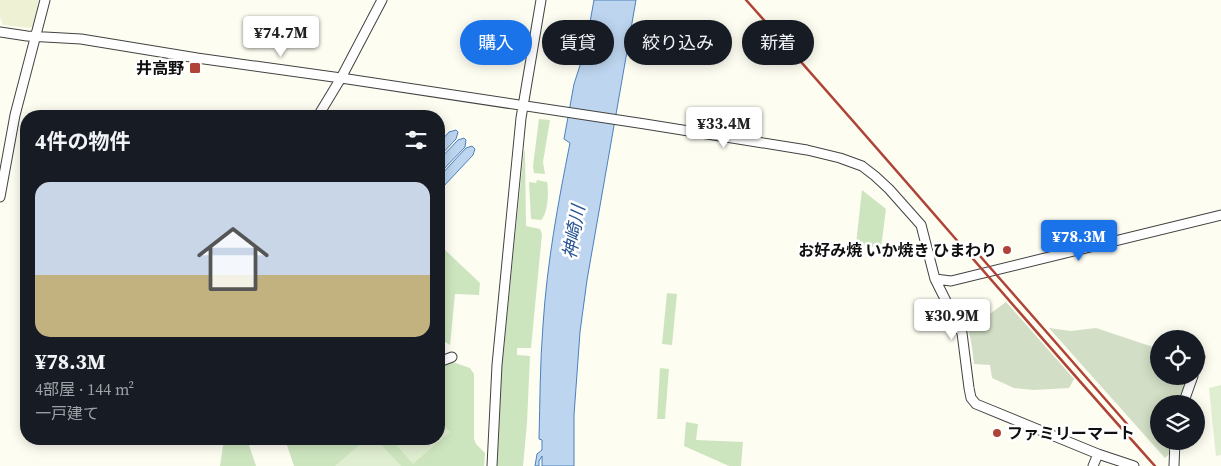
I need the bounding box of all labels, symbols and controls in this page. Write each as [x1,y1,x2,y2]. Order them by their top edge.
pin: ¥74.7M [240,15,322,58]
chip: 購入 [460,20,532,65]
chip: 賃貸 [542,20,614,65]
chip: 絞り込み [624,20,732,65]
chip: 新着 [742,20,814,65]
text: ¥74.7M [254,21,308,43]
place label: 井高野 [136,57,184,79]
marker: 井高野 [188,61,202,75]
pin: ¥33.4M [683,106,765,149]
text: ¥33.4M [697,112,751,134]
icon: filters [402,126,430,154]
text: 4件の物件 [35,127,130,156]
water label: 神崎川 [557,201,591,261]
icon: home [188,214,278,304]
pin: ¥78.3M [1038,220,1120,262]
text: ¥78.3M [1052,225,1106,247]
place label: お好み焼 いか焼き ひまわり [798,239,997,261]
marker: お好み焼 いか焼き ひまわり [1001,244,1013,256]
pin: ¥30.9M [911,298,993,341]
text: ¥30.9M [925,304,979,326]
map controls [1150,330,1205,450]
button: locate [1150,330,1205,385]
text: ¥78.3M [35,347,106,376]
text: 4部屋 · 144 m² [35,378,134,400]
button: layers [1150,395,1205,450]
text: 一戸建て [35,402,99,424]
place label: ファミリーマート [1007,422,1135,444]
marker: ファミリーマート [991,427,1003,439]

